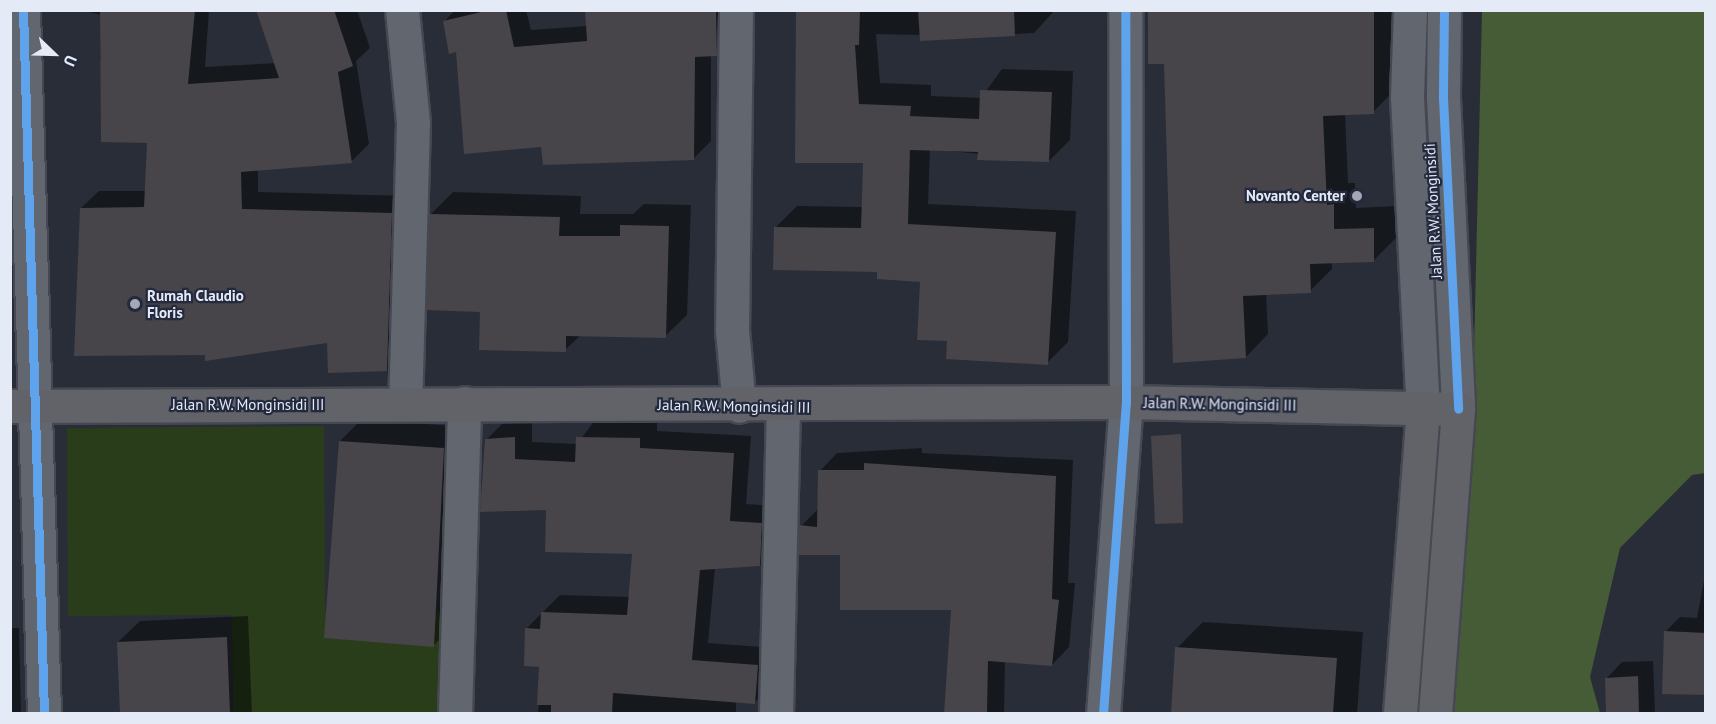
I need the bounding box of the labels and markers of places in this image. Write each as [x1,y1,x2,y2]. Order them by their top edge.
place label: Novanto Center [1246,187,1345,205]
marker: Novanto Center [1350,189,1364,203]
place label: Rumah Claudio Floris [147,286,244,321]
marker: Rumah Claudio Floris [128,297,142,311]

